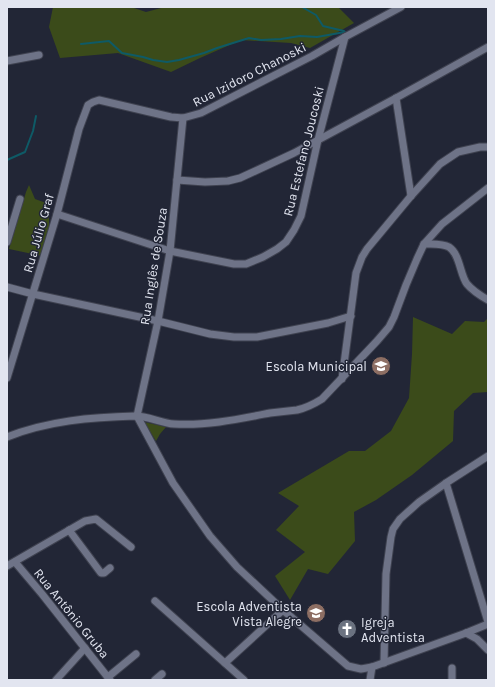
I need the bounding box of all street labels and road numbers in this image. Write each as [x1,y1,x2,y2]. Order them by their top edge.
street label: Rua Izidoro Chanoski [190,39,309,110]
street label: Rua Estefano Joucoski [280,85,327,218]
street label: Rua Júlio Graf [20,191,57,274]
street label: Rua Inglês de Souza [137,206,170,326]
street label: Rua Antônio Gruba [31,565,112,661]

